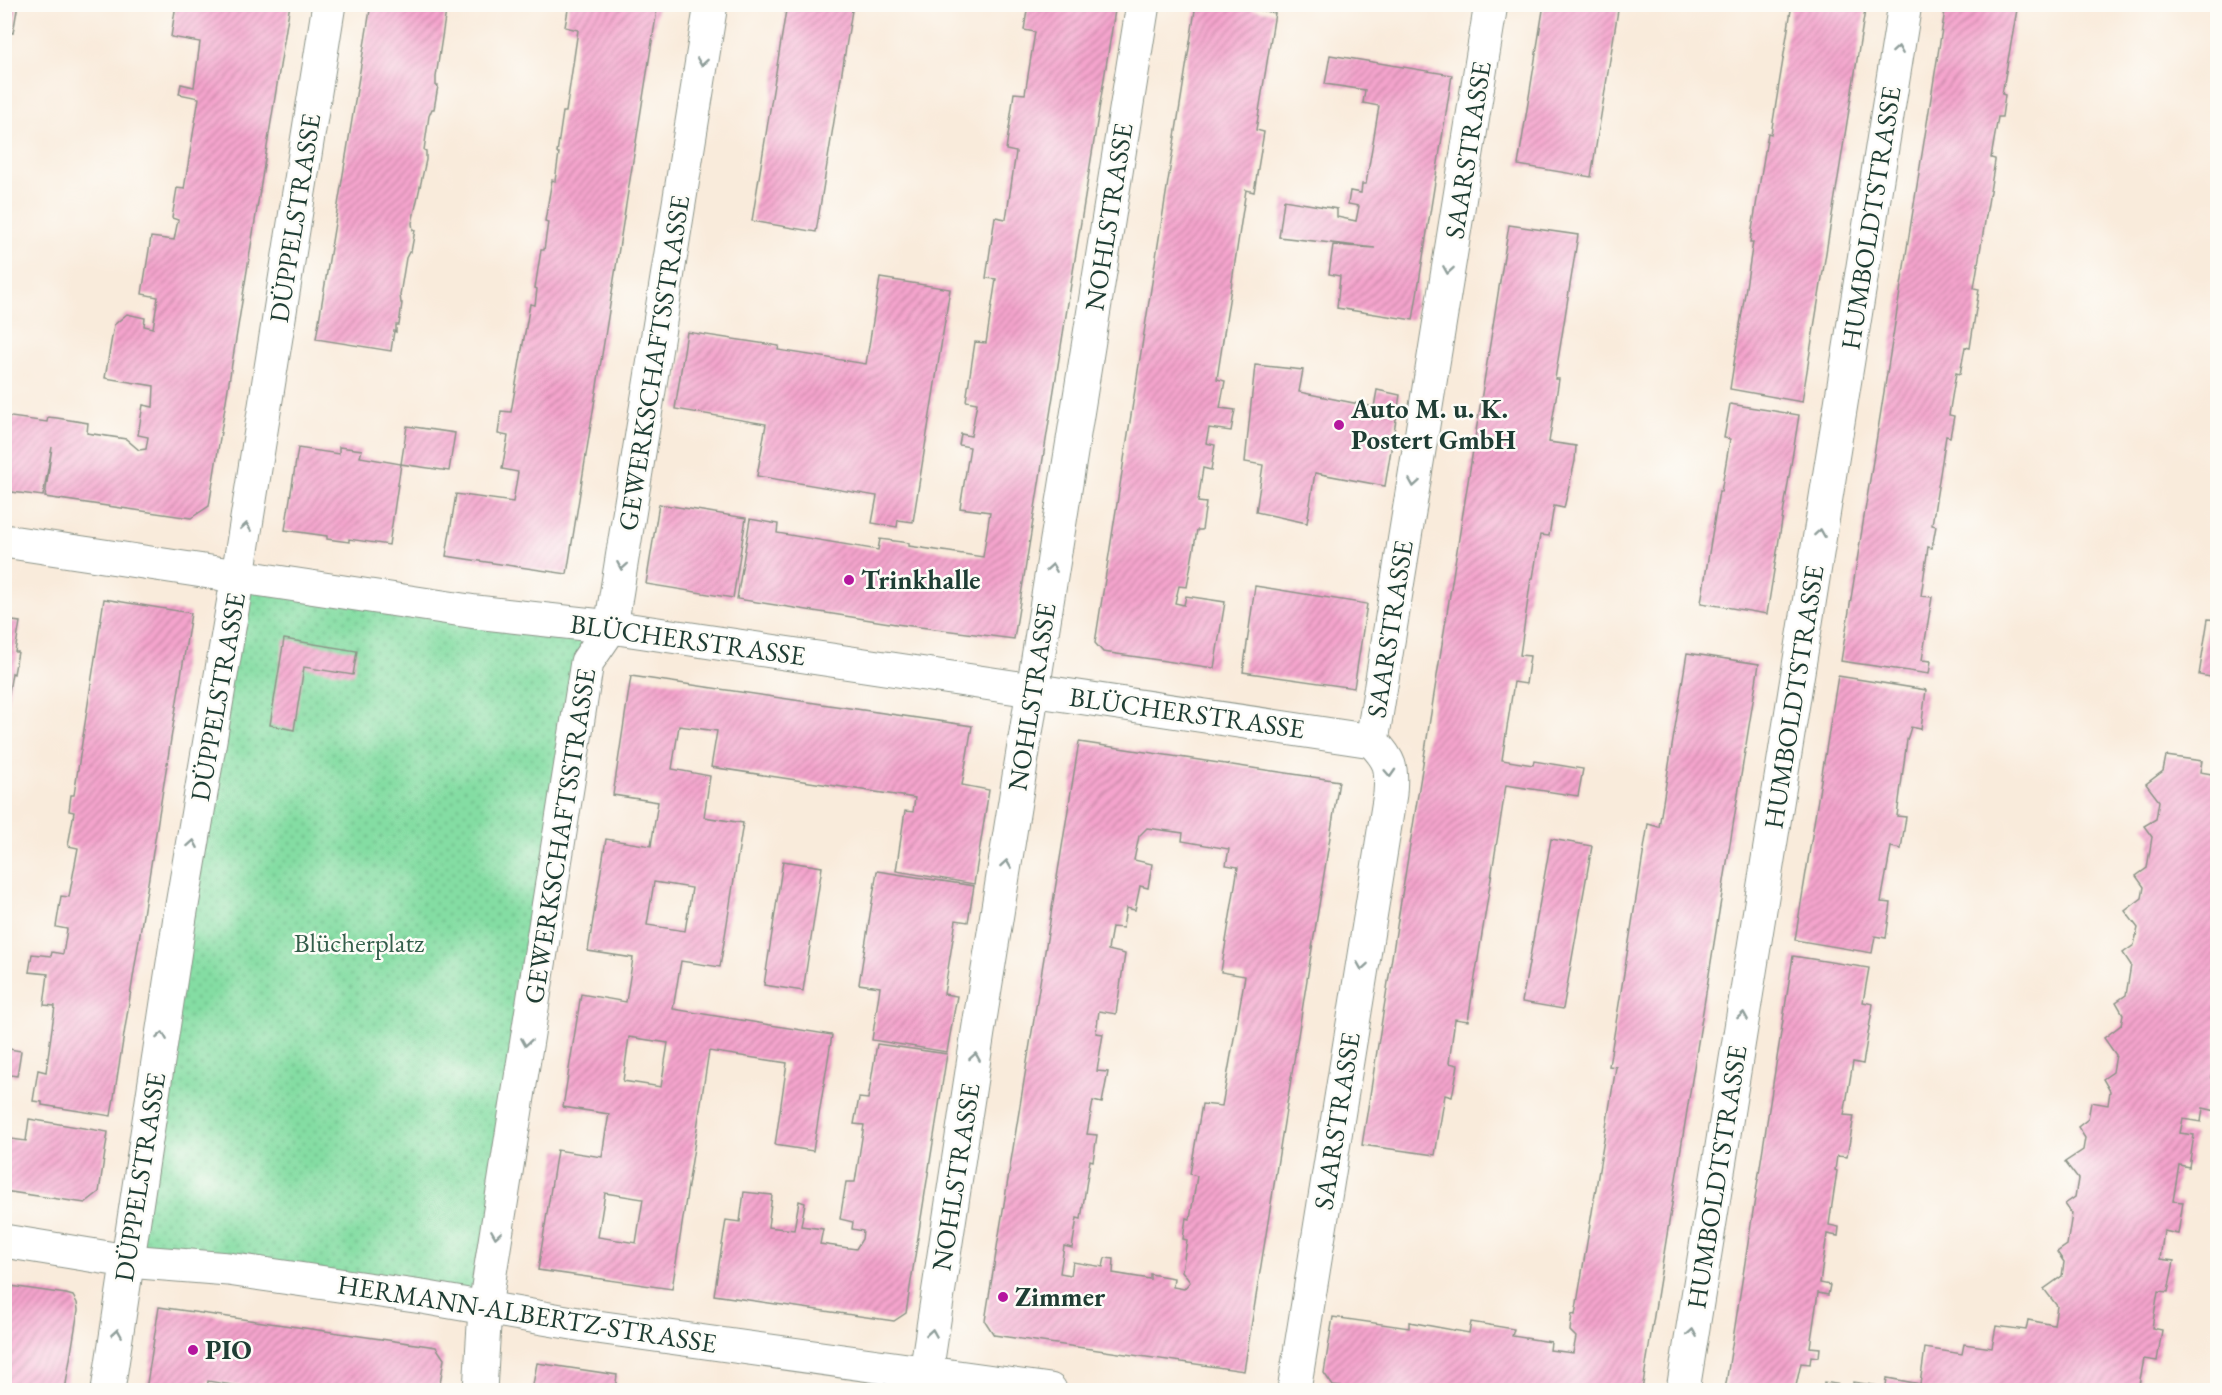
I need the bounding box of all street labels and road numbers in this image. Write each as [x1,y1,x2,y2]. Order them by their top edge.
street label: SAARSTRASSE [1436,59,1499,241]
street label: HUMBOLDTSTRASSE [1832,84,1909,352]
street label: DÜPPELSTRASSE [261,111,328,325]
street label: NOHLSTRASSE [1076,121,1141,313]
street label: GEWERKSCHAFTSSTRASSE [610,193,697,533]
street label: SAARSTRASSE [1358,538,1421,720]
street label: HUMBOLDTSTRASSE [1755,563,1832,831]
street label: DÜPPELSTRASSE [182,590,253,804]
street label: NOHLSTRASSE [999,601,1064,793]
street label: BLÜCHERSTRASSE [568,606,808,673]
street label: GEWERKSCHAFTSSTRASSE [516,666,603,1006]
street label: BLÜCHERSTRASSE [1067,679,1307,746]
street label: SAARSTRASSE [1305,1030,1368,1212]
street label: HUMBOLDTSTRASSE [1678,1043,1755,1311]
street label: DÜPPELSTRASSE [106,1070,173,1284]
street label: NOHLSTRASSE [923,1081,988,1273]
street label: HERMANN-ALBERTZ-STRASSE [335,1266,719,1361]

